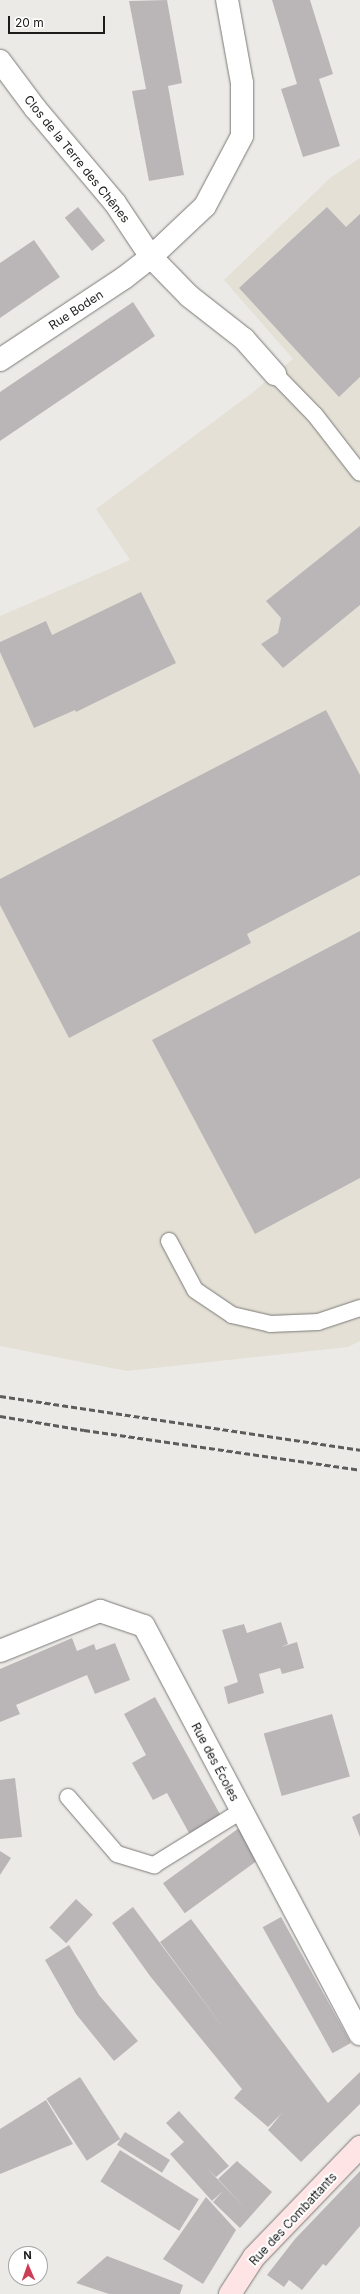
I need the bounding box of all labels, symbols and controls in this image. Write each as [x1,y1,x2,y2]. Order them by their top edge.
scale bar [10,8,107,34]
text: 20 m [15,15,44,30]
street label: Clos de la Terre des Chênes [21,92,133,226]
street label: Rue Boden [46,287,106,333]
street label: Rue des Écoles [188,1720,242,1804]
street label: Rue des Combattants [246,2170,340,2268]
north arrow [8,2246,48,2286]
text: N [23,2248,32,2262]

